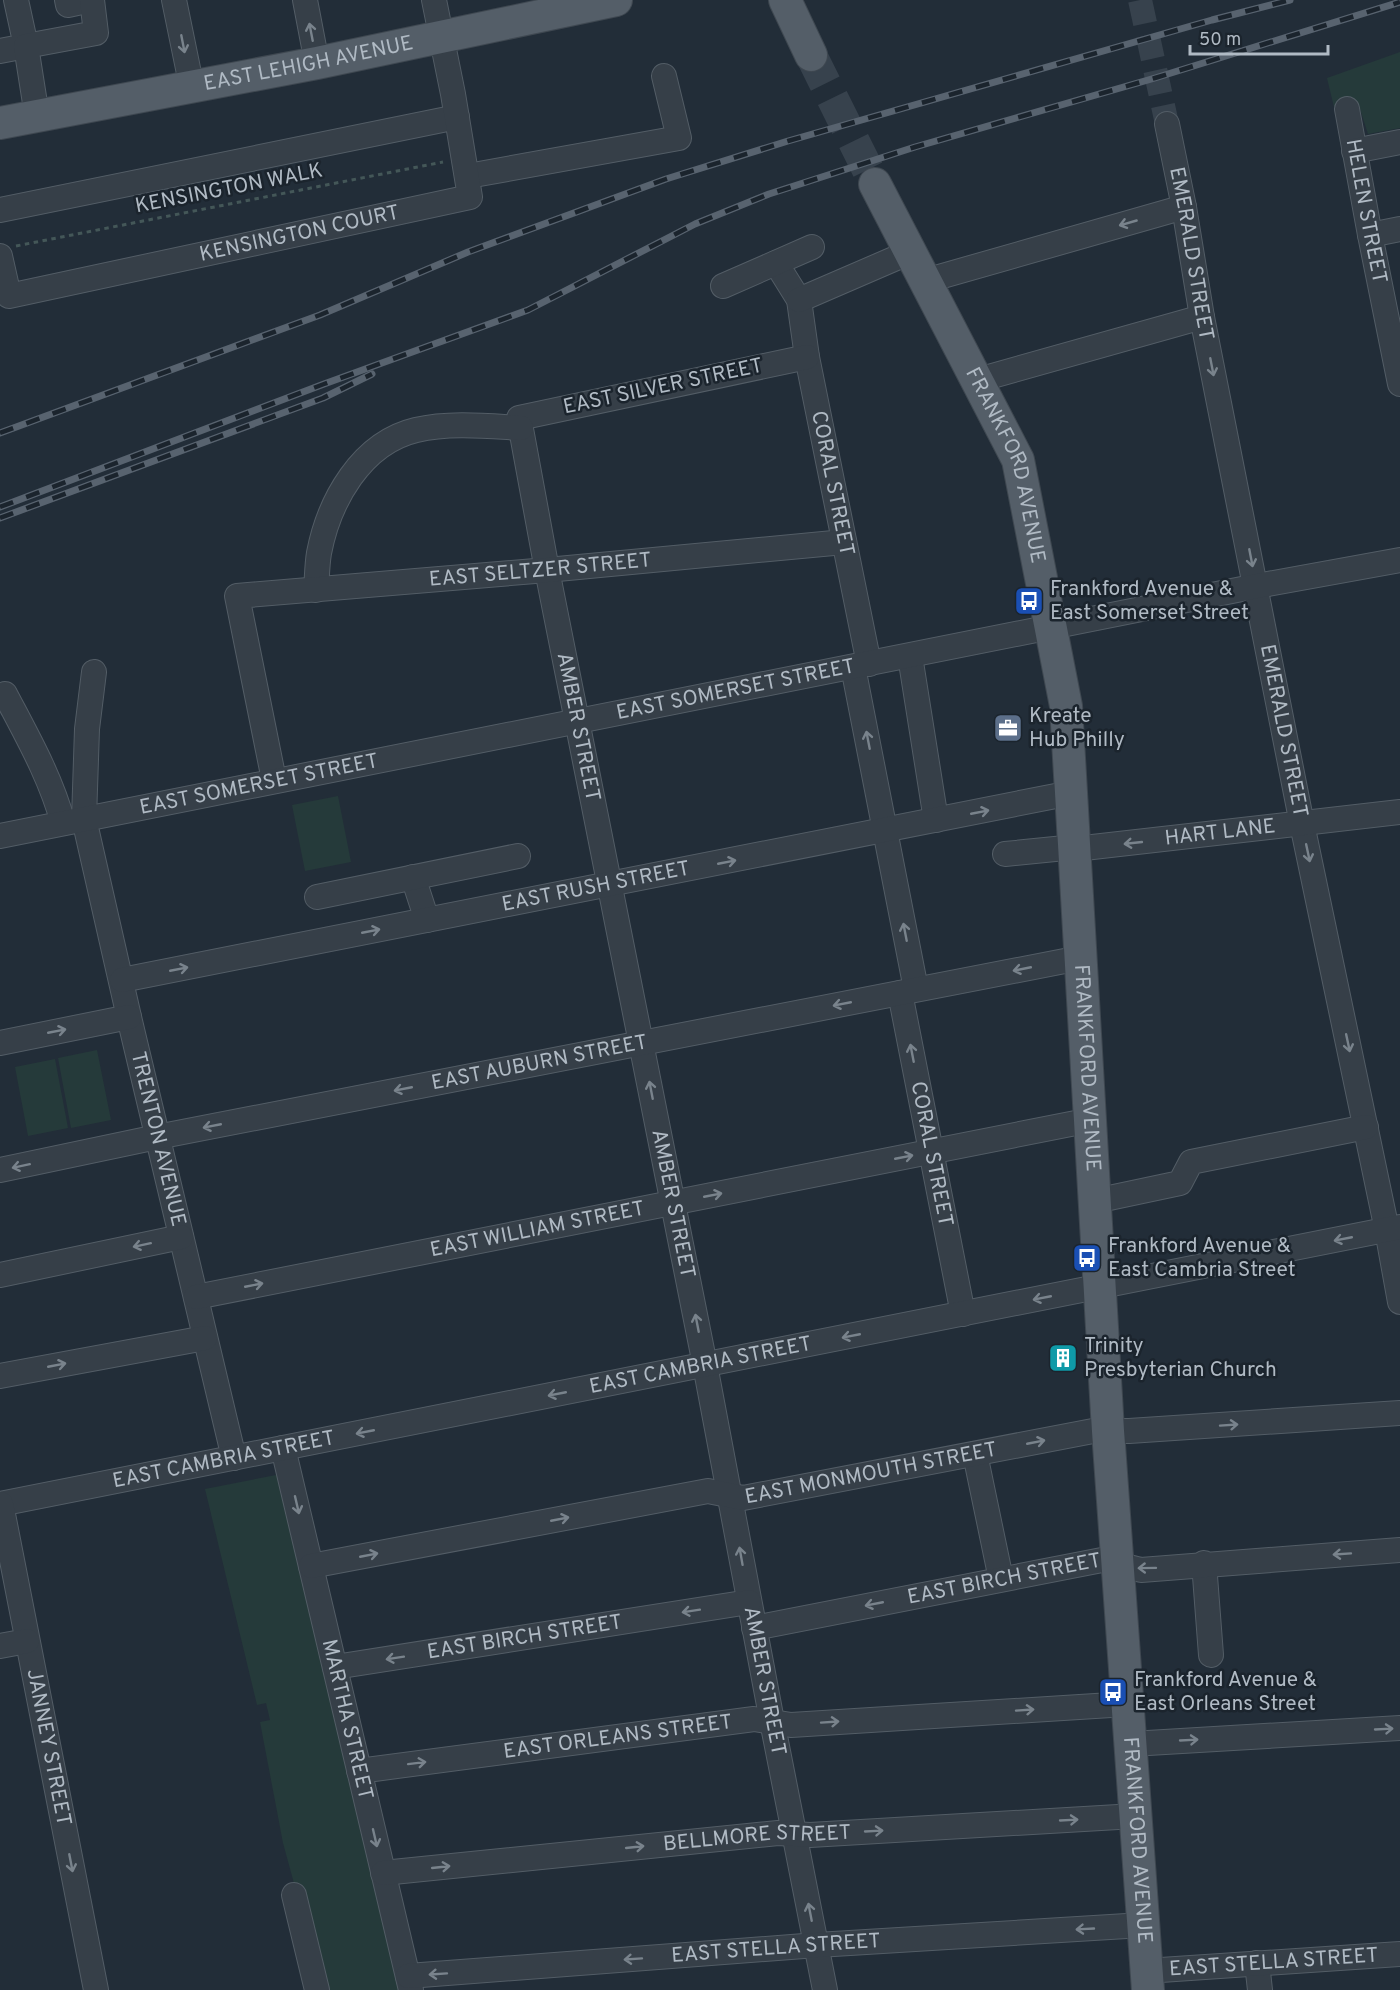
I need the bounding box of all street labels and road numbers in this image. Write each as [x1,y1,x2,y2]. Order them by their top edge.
street label: EAST LEHIGH AVENUE [201,30,416,98]
street label: HELEN STREET [1339,137,1393,286]
street label: KENSINGTON WALK [133,158,325,220]
street label: EMERALD STREET [1163,165,1220,343]
street label: KENSINGTON COURT [197,199,402,268]
street label: EAST SILVER STREET [561,353,765,421]
street label: FRANKFORD AVENUE [959,363,1051,565]
street label: CORAL STREET [805,408,860,558]
street label: EAST SELTZER STREET [428,547,653,593]
street label: EMERALD STREET [1253,642,1314,820]
street label: AMBER STREET [550,650,606,804]
street label: EAST SOMERSET STREET [614,653,857,727]
street label: EAST SOMERSET STREET [137,748,381,821]
street label: HART LANE [1163,813,1277,852]
street label: EAST RUSH STREET [500,855,692,918]
street label: FRANKFORD AVENUE [1067,964,1106,1172]
street label: EAST AUBURN STREET [429,1029,650,1097]
street label: TRENTON AVENUE [124,1049,192,1229]
street label: CORAL STREET [904,1079,959,1229]
street label: AMBER STREET [645,1127,701,1280]
street label: EAST WILLIAM STREET [428,1195,647,1264]
street label: EAST CAMBRIA STREET [587,1330,814,1401]
street label: EAST CAMBRIA STREET [110,1425,337,1495]
street label: EAST MONMOUTH STREET [743,1436,999,1511]
street label: EAST BIRCH STREET [905,1547,1104,1611]
street label: AMBER STREET [737,1604,792,1758]
street label: EAST BIRCH STREET [425,1609,624,1666]
street label: MARTHA STREET [315,1636,379,1803]
street label: JANNEY STREET [20,1667,77,1828]
street label: EAST ORLEANS STREET [502,1709,734,1765]
street label: FRANKFORD AVENUE [1116,1736,1158,1945]
street label: BELLMORE STREET [662,1819,852,1858]
street label: EAST STELLA STREET [670,1928,881,1969]
street label: EAST STELLA STREET [1168,1942,1379,1983]

